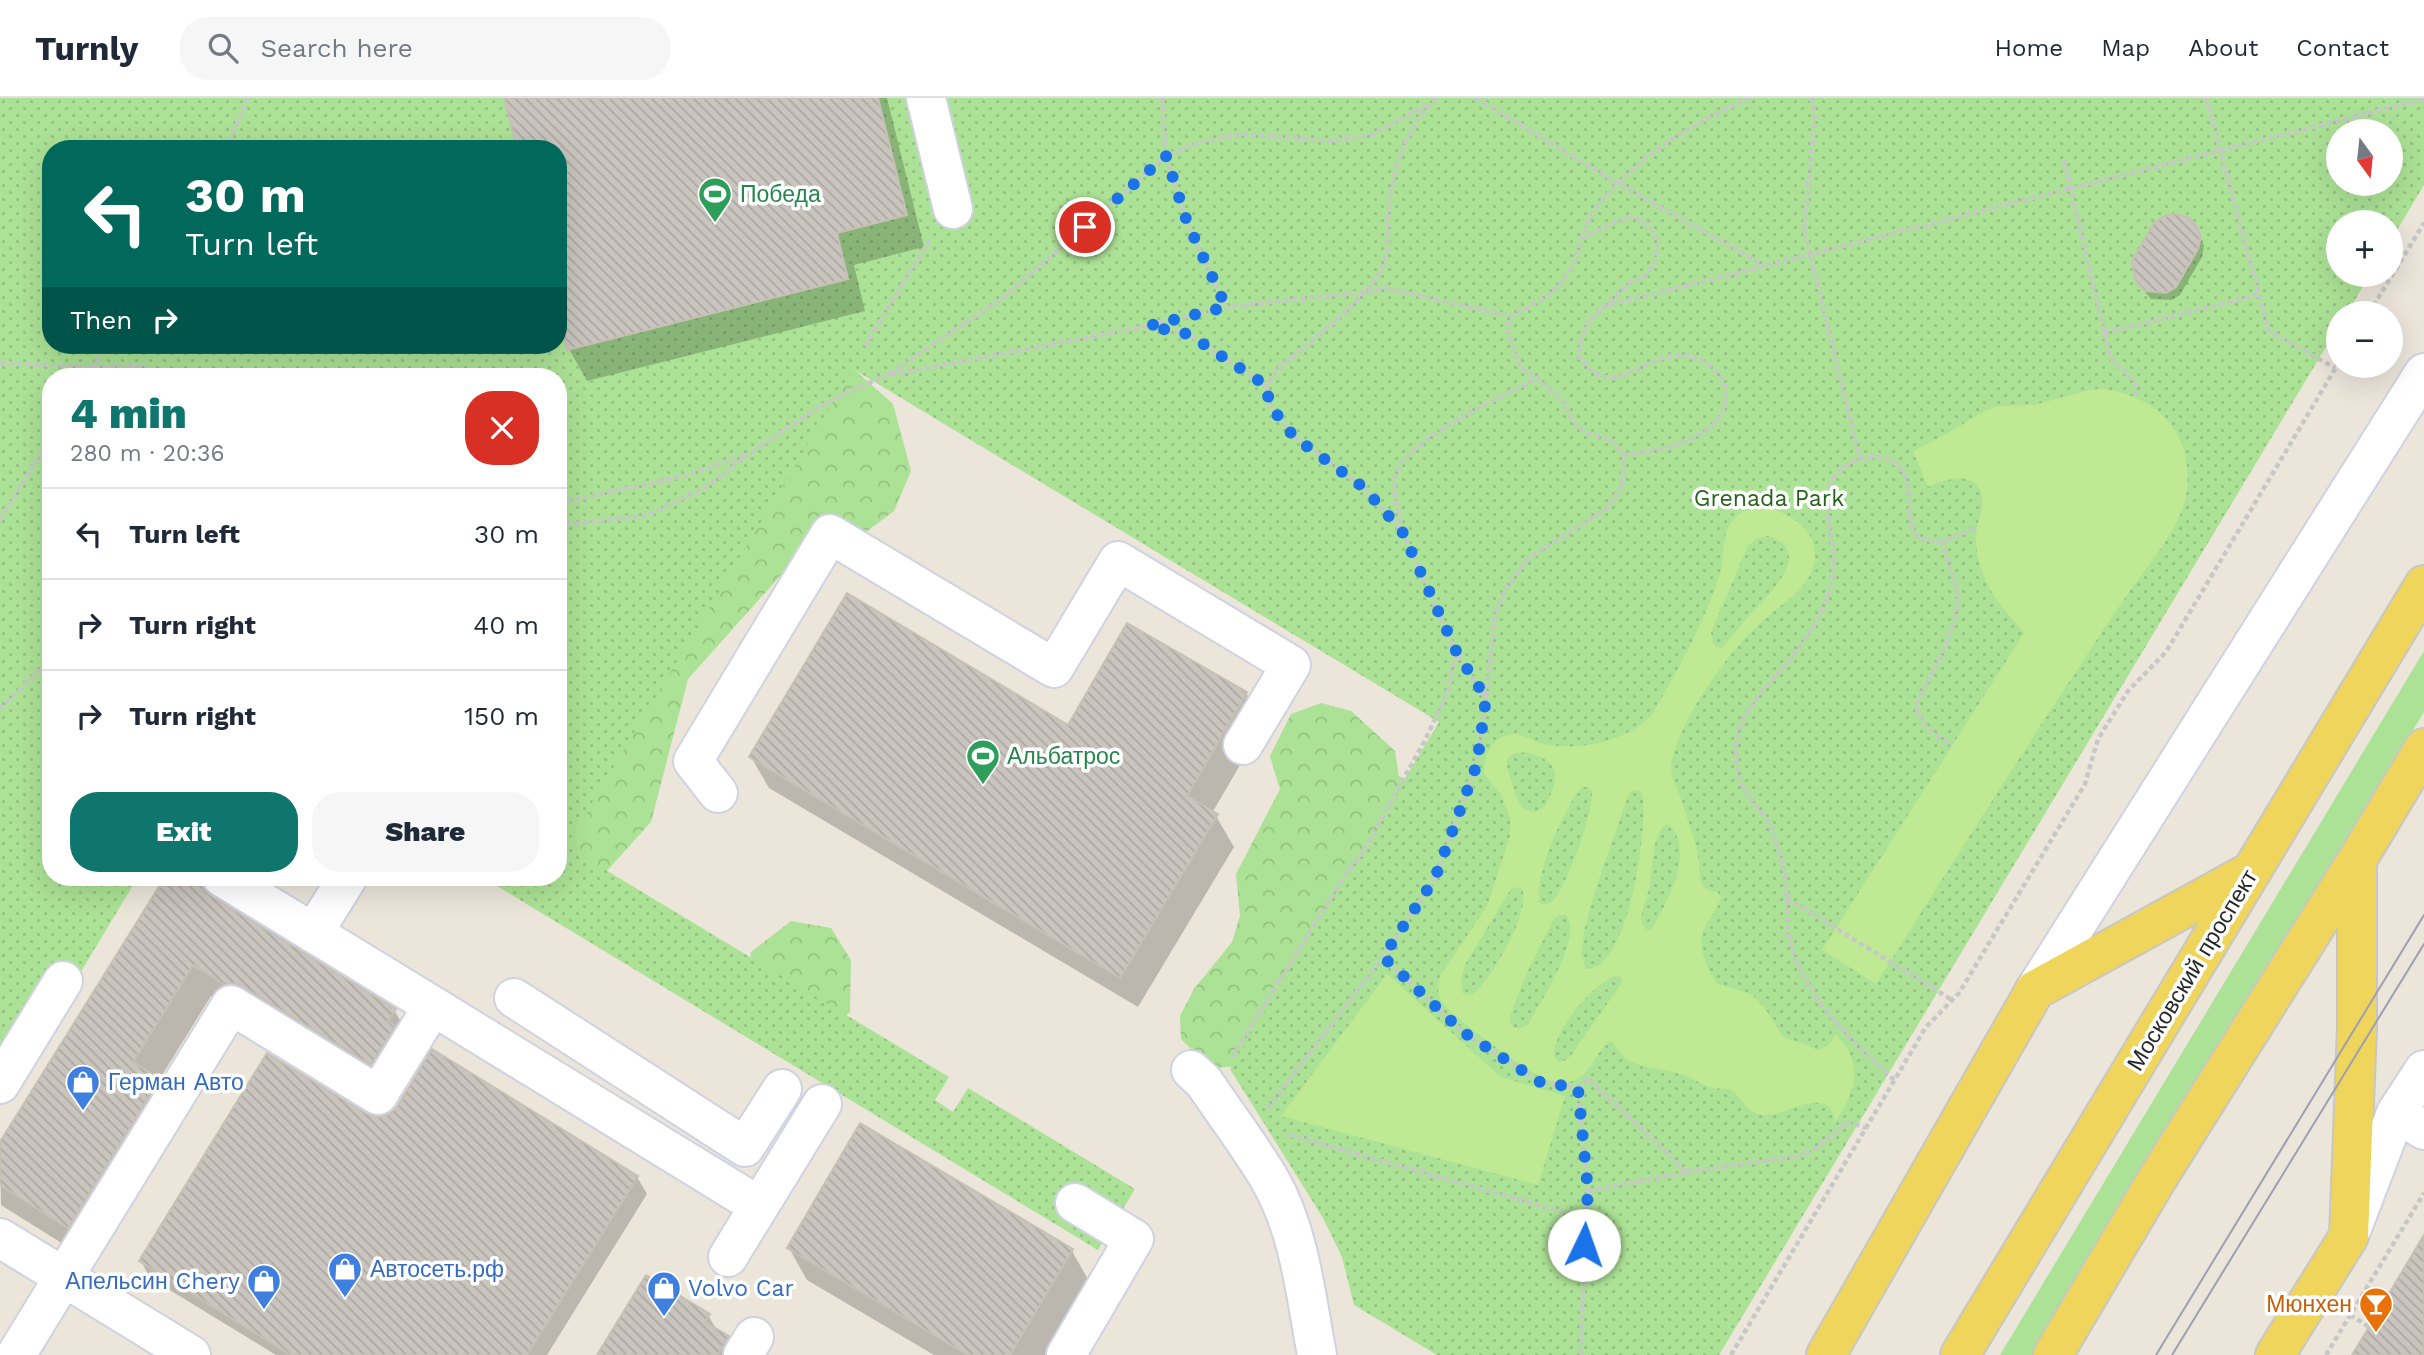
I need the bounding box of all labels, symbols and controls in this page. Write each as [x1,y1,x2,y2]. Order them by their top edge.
search box [180,17,670,80]
text: Turnly [35,29,138,68]
icon: search [204,29,242,67]
text: Search here [260,33,413,63]
text: Home [1995,34,2063,62]
text: Map [2101,34,2150,62]
text: About [2188,34,2258,62]
text: Contact [2296,34,2389,62]
north arrow [2326,119,2403,196]
map controls [2326,119,2403,378]
text: 30 m [185,166,306,224]
icon: left [70,168,161,259]
sports icon: Победа [696,175,734,224]
place label: Победа [740,181,821,208]
pin [1055,197,1115,257]
icon: arrive [1066,208,1104,246]
button: + [2326,210,2403,287]
text: Turn left [185,225,318,263]
icon: right [146,301,184,339]
button: − [2326,301,2403,378]
text: Then [70,305,132,335]
text: 4 min [70,389,187,438]
button: close [465,391,539,465]
text: 280 m · 20:36 [70,440,224,467]
park label: Grenada Park [1694,485,1844,512]
icon: left [70,515,108,553]
text: Turn left [129,519,240,549]
text: 30 m [474,519,539,549]
icon: right [70,606,108,644]
text: Turn right [129,610,256,640]
text: 40 m [473,610,539,640]
icon: right [70,697,108,735]
text: Turn right [129,701,256,731]
text: 150 m [464,701,539,731]
sports icon: Альбатрос [964,737,1002,786]
place label: Альбатрос [1007,743,1120,770]
button: Exit [70,792,298,872]
button: Share [312,792,539,872]
street label: Московский проспект [2122,865,2263,1076]
shop icon: Герман Авто [64,1063,102,1112]
place label: Герман Авто [108,1069,244,1096]
position arrow [1547,1208,1621,1282]
shop icon: Автосеть.рф [326,1250,364,1299]
place label: Автосеть.рф [370,1256,504,1283]
shop icon: Апельсин Chery [245,1262,283,1311]
place label: Апельсин Chery [65,1268,240,1295]
shop icon: Volvo Car [645,1269,683,1318]
place label: Volvo Car [688,1275,794,1302]
bar icon: Мюнхен [2357,1285,2395,1334]
place label: Мюнхен [2266,1291,2352,1318]

